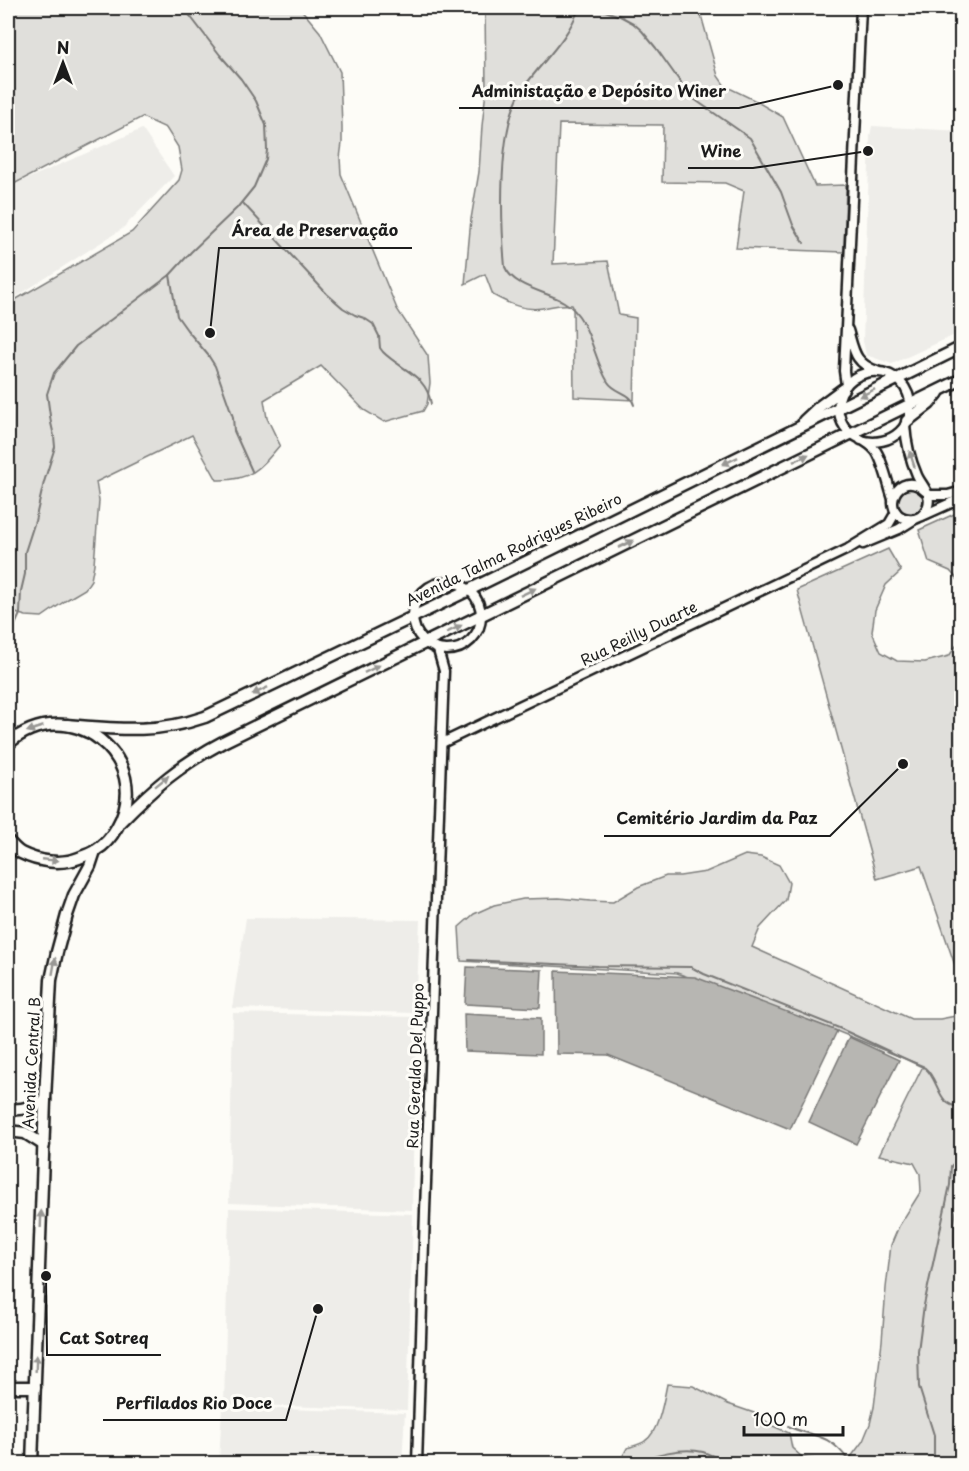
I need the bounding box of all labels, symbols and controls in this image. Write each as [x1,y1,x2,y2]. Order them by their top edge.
north arrow [33,33,93,93]
text: N [57,35,69,59]
callout: Administação e Depósito Winer [459,74,739,108]
text: Administação e Depósito Winer [471,78,727,102]
callout: Wine [688,134,753,168]
text: Wine [701,138,741,162]
callout: Área de Preservação [219,214,412,248]
text: Área de Preservação [232,217,398,241]
one-way arrow [859,388,876,398]
one-way arrow [907,450,916,468]
one-way arrow [792,453,809,463]
one-way arrow [721,457,738,466]
street label: Avenida Talma Rodrigues Ribeiro [401,486,625,611]
one-way arrow [617,539,634,549]
one-way arrow [519,588,536,597]
street label: Rua Reilly Duarte [576,594,701,671]
one-way arrow [445,624,462,633]
one-way arrow [364,664,381,674]
one-way arrow [252,686,269,695]
one-way arrow [26,724,44,734]
one-way arrow [155,776,170,788]
callout: Cemitério Jardim da Paz [604,802,830,836]
text: Cemitério Jardim da Paz [616,805,818,829]
one-way arrow [40,855,59,865]
one-way arrow [50,956,59,975]
street label: Rua Geraldo Del Puppo [400,983,429,1149]
street label: Avenida Central B [16,996,45,1129]
one-way arrow [36,1210,45,1229]
callout: Cat Sotreq [47,1321,161,1355]
text: Cat Sotreq [59,1325,149,1349]
one-way arrow [31,1354,40,1373]
callout: Perfilados Rio Doce [103,1386,286,1420]
text: Perfilados Rio Doce [116,1390,273,1414]
scale bar [744,1399,843,1437]
text: 100 m [753,1405,808,1432]

